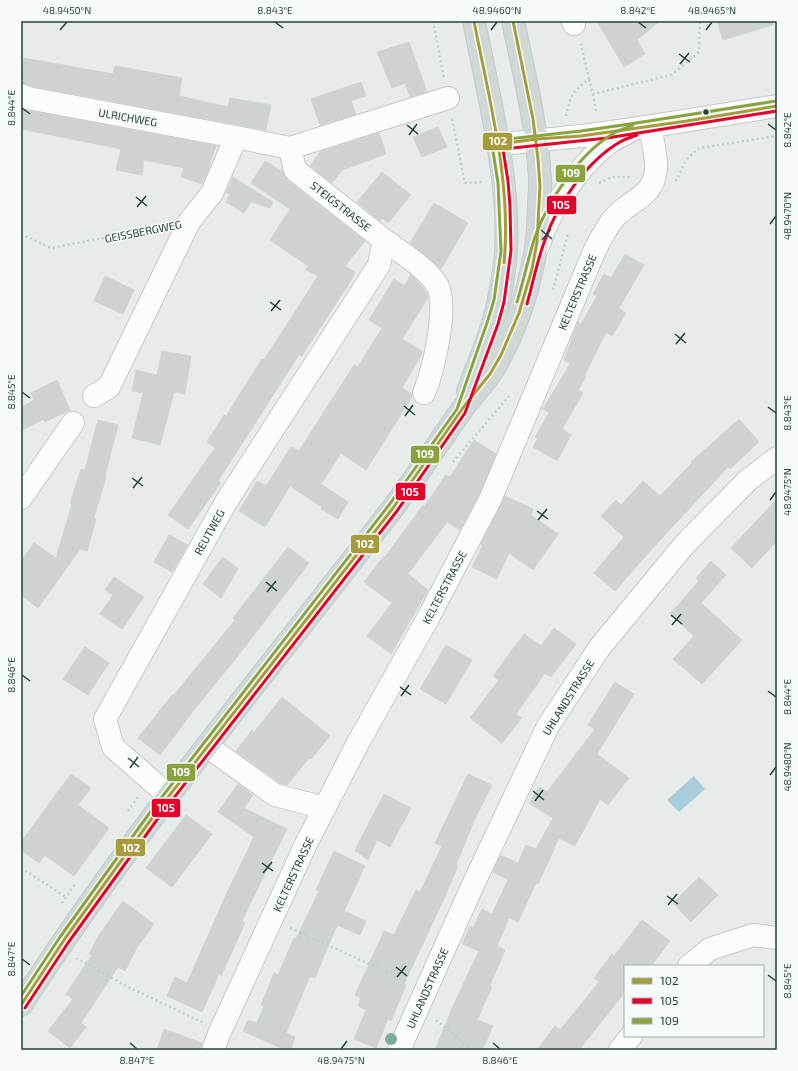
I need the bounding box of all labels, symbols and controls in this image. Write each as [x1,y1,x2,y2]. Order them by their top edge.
text: 48.9450°N [43,4,91,16]
text: 8.843°E [257,4,293,16]
text: 48.9460°N [473,4,521,16]
text: 8.842°E [620,4,656,16]
text: 48.9465°N [688,4,736,16]
text: 8.844°E [5,90,17,126]
street label: ULRICHWEG [97,105,159,129]
unlabelled marker [701,107,711,117]
text: 8.842°E [781,112,793,148]
line badge: 102 [482,132,513,151]
text: 102 [489,134,507,147]
line badge: 109 [555,164,586,183]
text: 109 [562,166,580,179]
street label: STEIGSTRASSE [308,178,374,234]
text: 48.9470°N [781,192,793,240]
line badge: 105 [546,195,577,215]
text: 105 [552,198,570,211]
street label: GEISSBERGWEG [103,217,183,245]
street label: KELTERSTRASSE [555,252,599,332]
text: 8.845°E [5,374,17,410]
text: 8.843°E [781,395,793,431]
line badge: 109 [410,445,440,464]
text: 109 [416,447,434,460]
text: 48.9475°N [781,468,793,516]
line badge: 105 [395,482,426,501]
text: 105 [401,485,419,498]
street label: REUTWEG [191,507,227,557]
line badge: 102 [350,534,380,554]
text: 102 [356,537,374,550]
street label: KELTERSTRASSE [419,548,469,626]
text: 8.846°E [5,657,17,693]
street label: UHLANDSTRASSE [539,657,597,737]
text: 8.844°E [781,679,793,715]
text: 48.9480°N [781,742,793,792]
line badge: 109 [166,763,196,782]
text: 109 [172,765,190,778]
line badge: 105 [151,798,181,818]
text: 105 [157,801,175,814]
street label: KELTERSTRASSE [270,834,316,914]
line badge: 102 [115,838,146,857]
text: 102 [122,841,140,854]
text: 8.847°E [5,941,17,976]
street label: UHLANDSTRASSE [403,946,451,1030]
text: 8.845°E [781,963,793,999]
legend [624,965,764,1037]
text: 102 [660,973,679,987]
text: 105 [660,993,678,1007]
text: 109 [660,1013,679,1027]
text: 8.847°E [120,1054,155,1066]
text: 48.9475°N [317,1054,365,1066]
text: 8.846°E [482,1054,518,1066]

